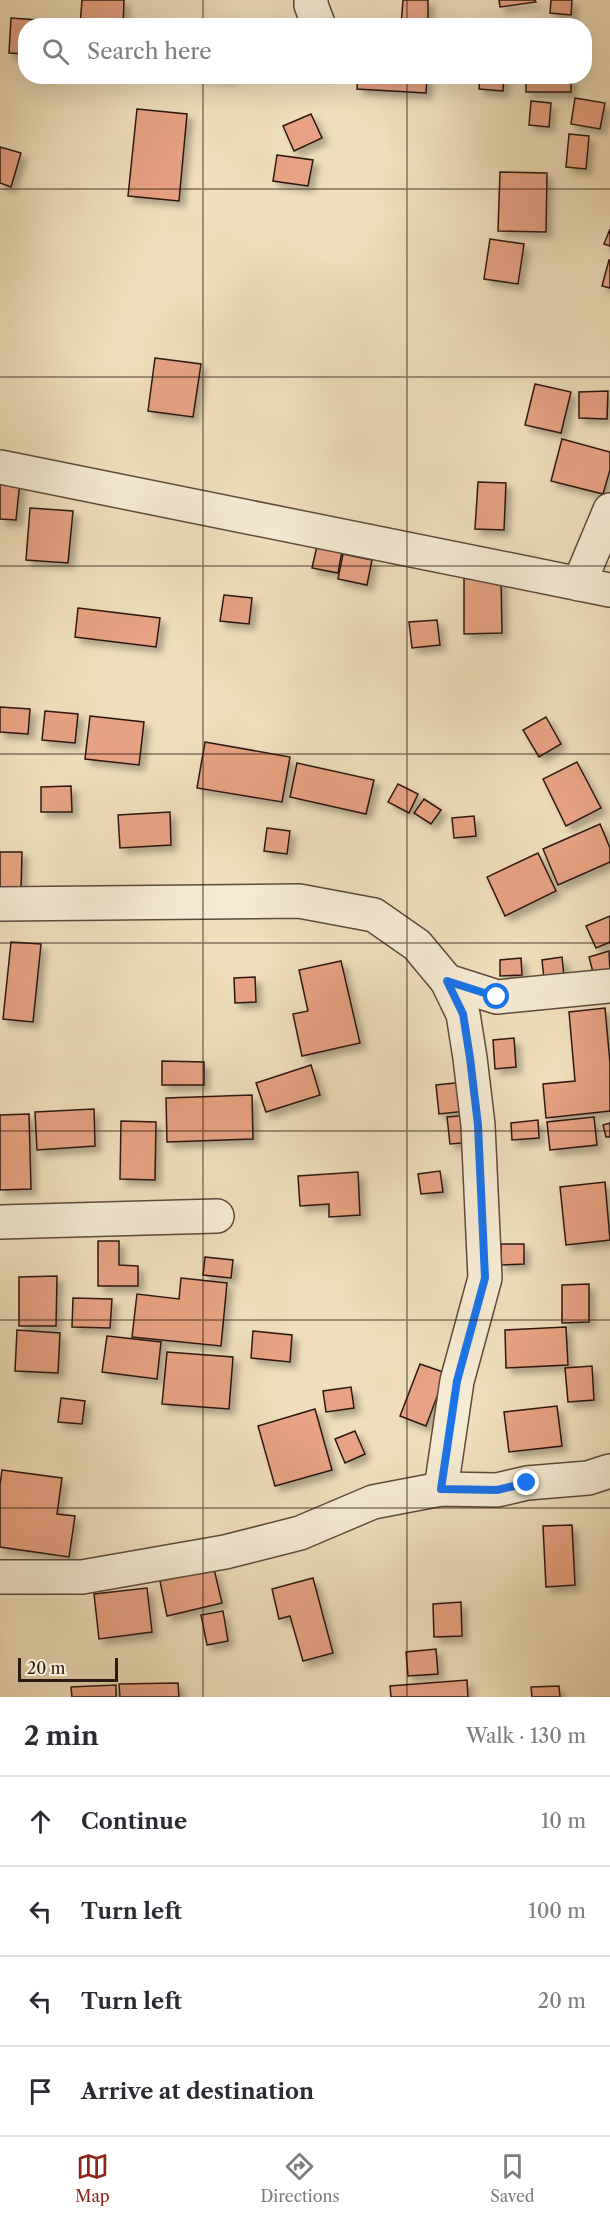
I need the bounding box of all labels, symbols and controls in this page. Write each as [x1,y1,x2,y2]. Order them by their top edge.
search box [18,18,592,84]
icon: search [39,35,72,68]
text: Search here [87,38,212,65]
route start [483,983,509,1009]
route end [513,1469,539,1495]
scale bar [18,1655,118,1682]
text: 20 m [27,1658,66,1678]
text: 2 min [24,1720,99,1752]
text: Walk · 130 m [466,1724,586,1748]
icon: ahead [24,1805,57,1838]
text: Continue [81,1808,187,1835]
text: 10 m [541,1809,586,1833]
icon: left [24,1895,57,1928]
text: Turn left [81,1898,182,1925]
text: 100 m [528,1899,586,1923]
icon: left [24,1985,57,2018]
text: Turn left [81,1988,182,2015]
text: 20 m [538,1989,586,2013]
icon: arrive [24,2075,57,2108]
text: Arrive at destination [81,2078,314,2105]
tab: Map [75,2150,110,2206]
tab: Directions [260,2150,339,2206]
tab: Saved [490,2150,535,2206]

